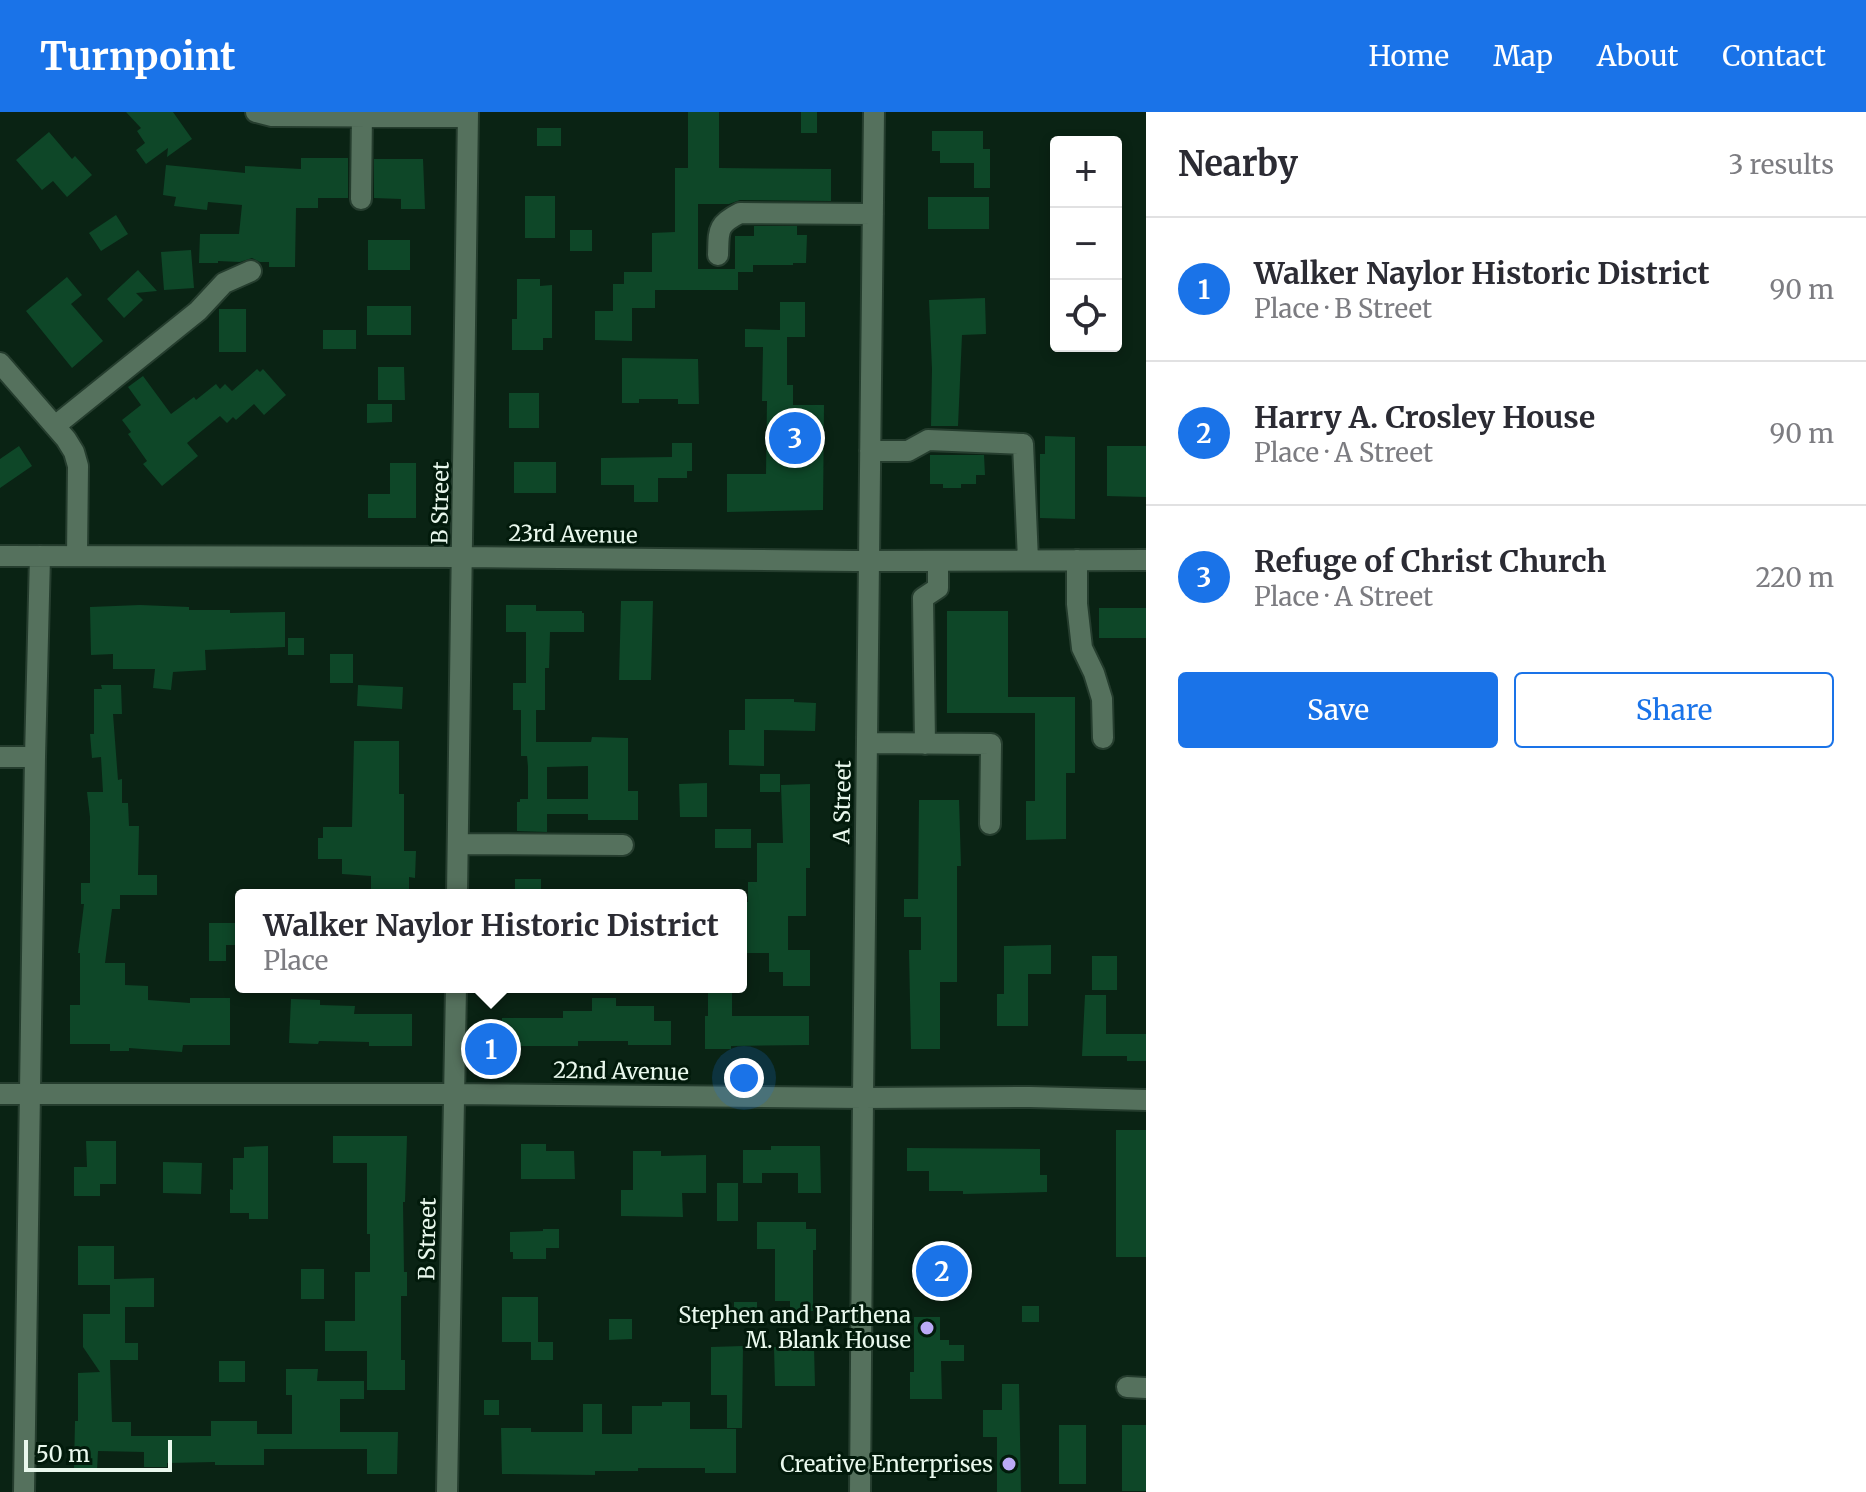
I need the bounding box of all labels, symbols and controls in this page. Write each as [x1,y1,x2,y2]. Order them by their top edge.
text: Turnpoint [40,33,235,80]
text: Home [1368,38,1449,74]
text: Map [1493,38,1553,74]
text: About [1597,38,1678,74]
text: Contact [1722,38,1826,74]
map controls [1050,136,1122,352]
button: + [1050,136,1122,208]
text: Nearby [1178,143,1298,185]
text: 3 results [1729,148,1834,181]
button: − [1050,208,1122,280]
text: Walker Naylor Historic District [1254,254,1709,292]
text: 1 [1198,273,1210,306]
text: 90 m [1770,273,1834,306]
button: locate [1050,280,1122,352]
text: Place · B Street [1254,292,1432,325]
text: Harry A. Crosley House [1254,398,1595,436]
pin: 3 [769,408,821,468]
text: 2 [1196,417,1212,450]
text: 90 m [1770,417,1834,450]
text: Place · A Street [1254,436,1433,469]
street label: B Street [425,461,455,545]
street label: 23rd Avenue [508,519,638,549]
text: Refuge of Christ Church [1254,542,1606,580]
text: 3 [1197,561,1211,594]
text: 220 m [1755,561,1834,594]
text: Place · A Street [1254,580,1433,613]
button: Save [1178,672,1498,748]
button: Share [1514,672,1834,748]
street label: A Street [827,760,857,845]
popup [235,889,747,993]
text: Walker Naylor Historic District [263,906,719,944]
text: Place [263,944,328,977]
pin: 1 [465,1019,517,1079]
street label: 22nd Avenue [553,1056,689,1086]
your location [724,1058,764,1098]
street label: B Street [412,1197,442,1281]
pin: 2 [916,1241,968,1301]
place label: Stephen and Parthena M. Blank House [678,1301,911,1354]
marker: Stephen and Parthena M. Blank House [918,1319,936,1337]
scale bar [24,1436,172,1472]
text: 50 m [36,1440,90,1468]
place label: Creative Enterprises [780,1450,993,1478]
marker: Creative Enterprises [1000,1455,1018,1473]

